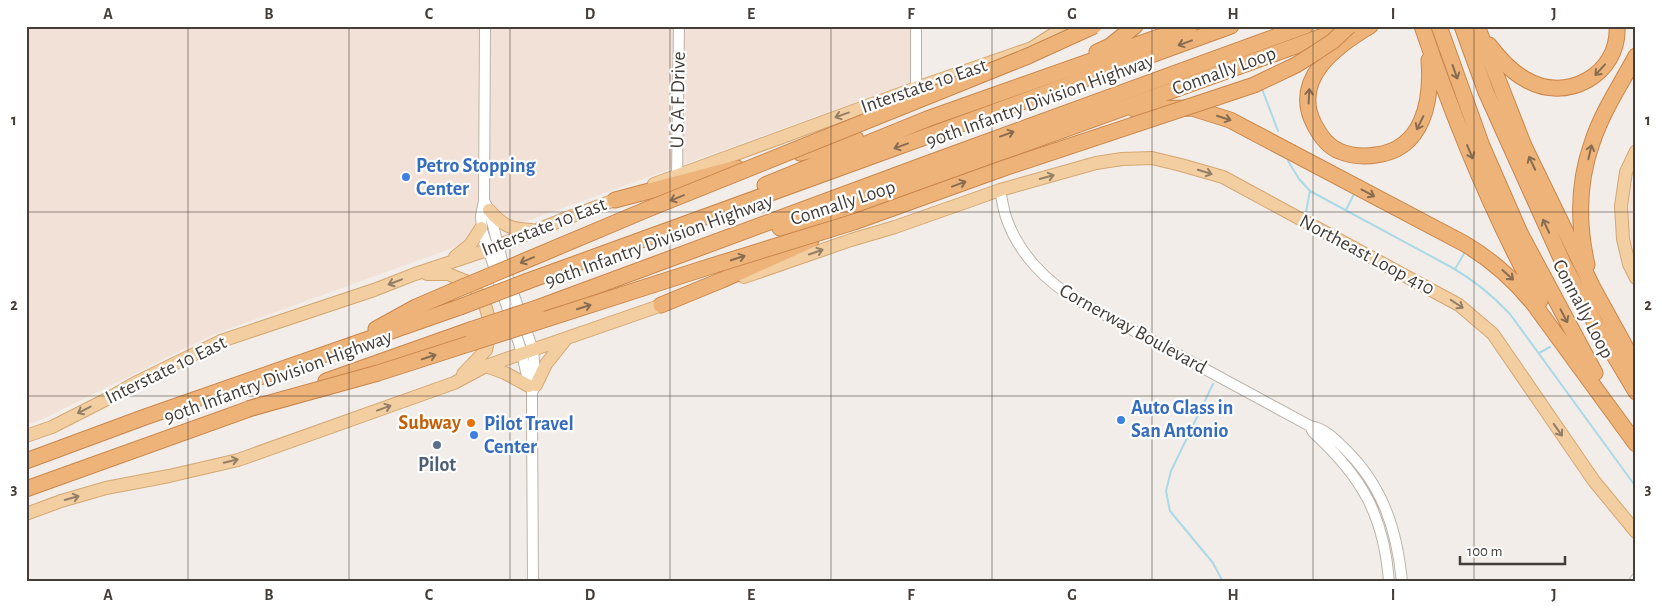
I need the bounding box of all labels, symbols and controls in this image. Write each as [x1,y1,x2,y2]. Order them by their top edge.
text: A [103,6,113,22]
text: B [264,6,274,22]
text: C [425,6,434,22]
text: D [585,6,596,22]
text: E [747,6,755,22]
text: F [907,6,915,22]
text: G [1067,6,1077,22]
text: H [1227,6,1239,22]
text: I [1391,6,1395,22]
text: J [1551,6,1557,22]
one-way arrow [1178,39,1194,48]
street label: Connally Loop [1169,43,1279,99]
street label: 90th Infantry Division Highway [923,50,1157,152]
street label: U S A F Drive [667,51,689,149]
street label: Interstate 10 East [858,55,990,117]
one-way arrow [1451,64,1461,79]
one-way arrow [1594,64,1606,77]
one-way arrow [1305,88,1314,104]
one-way arrow [835,111,850,120]
text: 1 [11,112,17,128]
text: 1 [1645,112,1651,128]
one-way arrow [1216,114,1232,124]
one-way arrow [1415,115,1425,130]
one-way arrow [999,129,1014,138]
one-way arrow [894,142,909,151]
one-way arrow [1465,144,1475,159]
one-way arrow [1586,144,1595,160]
place label: Petro Stopping Center [416,156,536,199]
one-way arrow [1527,156,1537,171]
one-way arrow [1197,167,1213,177]
marker: Petro Stopping Center [400,171,412,183]
one-way arrow [1038,171,1054,181]
street label: Connally Loop [788,177,898,229]
one-way arrow [951,179,966,188]
one-way arrow [1361,188,1376,198]
street label: 90th Infantry Division Highway [542,190,776,292]
street label: Interstate 10 East [479,194,610,260]
one-way arrow [669,194,684,203]
street label: Northeast Loop 410 [1296,211,1438,299]
one-way arrow [1541,219,1550,234]
one-way arrow [808,247,823,256]
one-way arrow [730,252,746,262]
street label: Connally Loop [1549,256,1617,362]
one-way arrow [519,257,534,266]
one-way arrow [1501,270,1514,281]
one-way arrow [388,278,403,287]
street label: Cornerway Boulevard [1056,280,1210,378]
text: 2 [10,297,18,313]
text: 2 [1644,297,1652,313]
one-way arrow [1450,299,1464,310]
one-way arrow [575,302,591,311]
one-way arrow [1559,309,1569,323]
street label: 90th Infantry Division Highway [161,326,395,428]
street label: Interstate 10 East [102,332,230,408]
one-way arrow [421,352,436,361]
place label: Auto Glass in San Antonio [1131,398,1233,441]
one-way arrow [376,403,391,412]
one-way arrow [77,406,92,415]
place label: Subway [398,413,461,433]
place label: Pilot Travel Center [484,414,574,457]
marker: Auto Glass in San Antonio [1115,414,1127,426]
marker: Subway [465,417,477,429]
one-way arrow [1553,423,1563,437]
marker: Pilot Travel Center [468,429,480,441]
marker: Pilot [431,439,443,451]
place label: Pilot [418,455,456,475]
one-way arrow [222,456,238,465]
text: 3 [11,481,18,497]
text: 3 [1645,481,1652,497]
one-way arrow [64,492,80,502]
scale bar [1460,533,1564,565]
text: 100 m [1467,544,1502,559]
text: A [103,587,113,603]
text: B [264,587,274,603]
text: C [425,587,434,603]
text: D [585,587,596,603]
text: E [747,587,755,603]
text: F [907,587,915,603]
text: G [1067,587,1077,603]
text: H [1227,587,1239,603]
text: I [1391,587,1395,603]
text: J [1551,587,1557,603]

